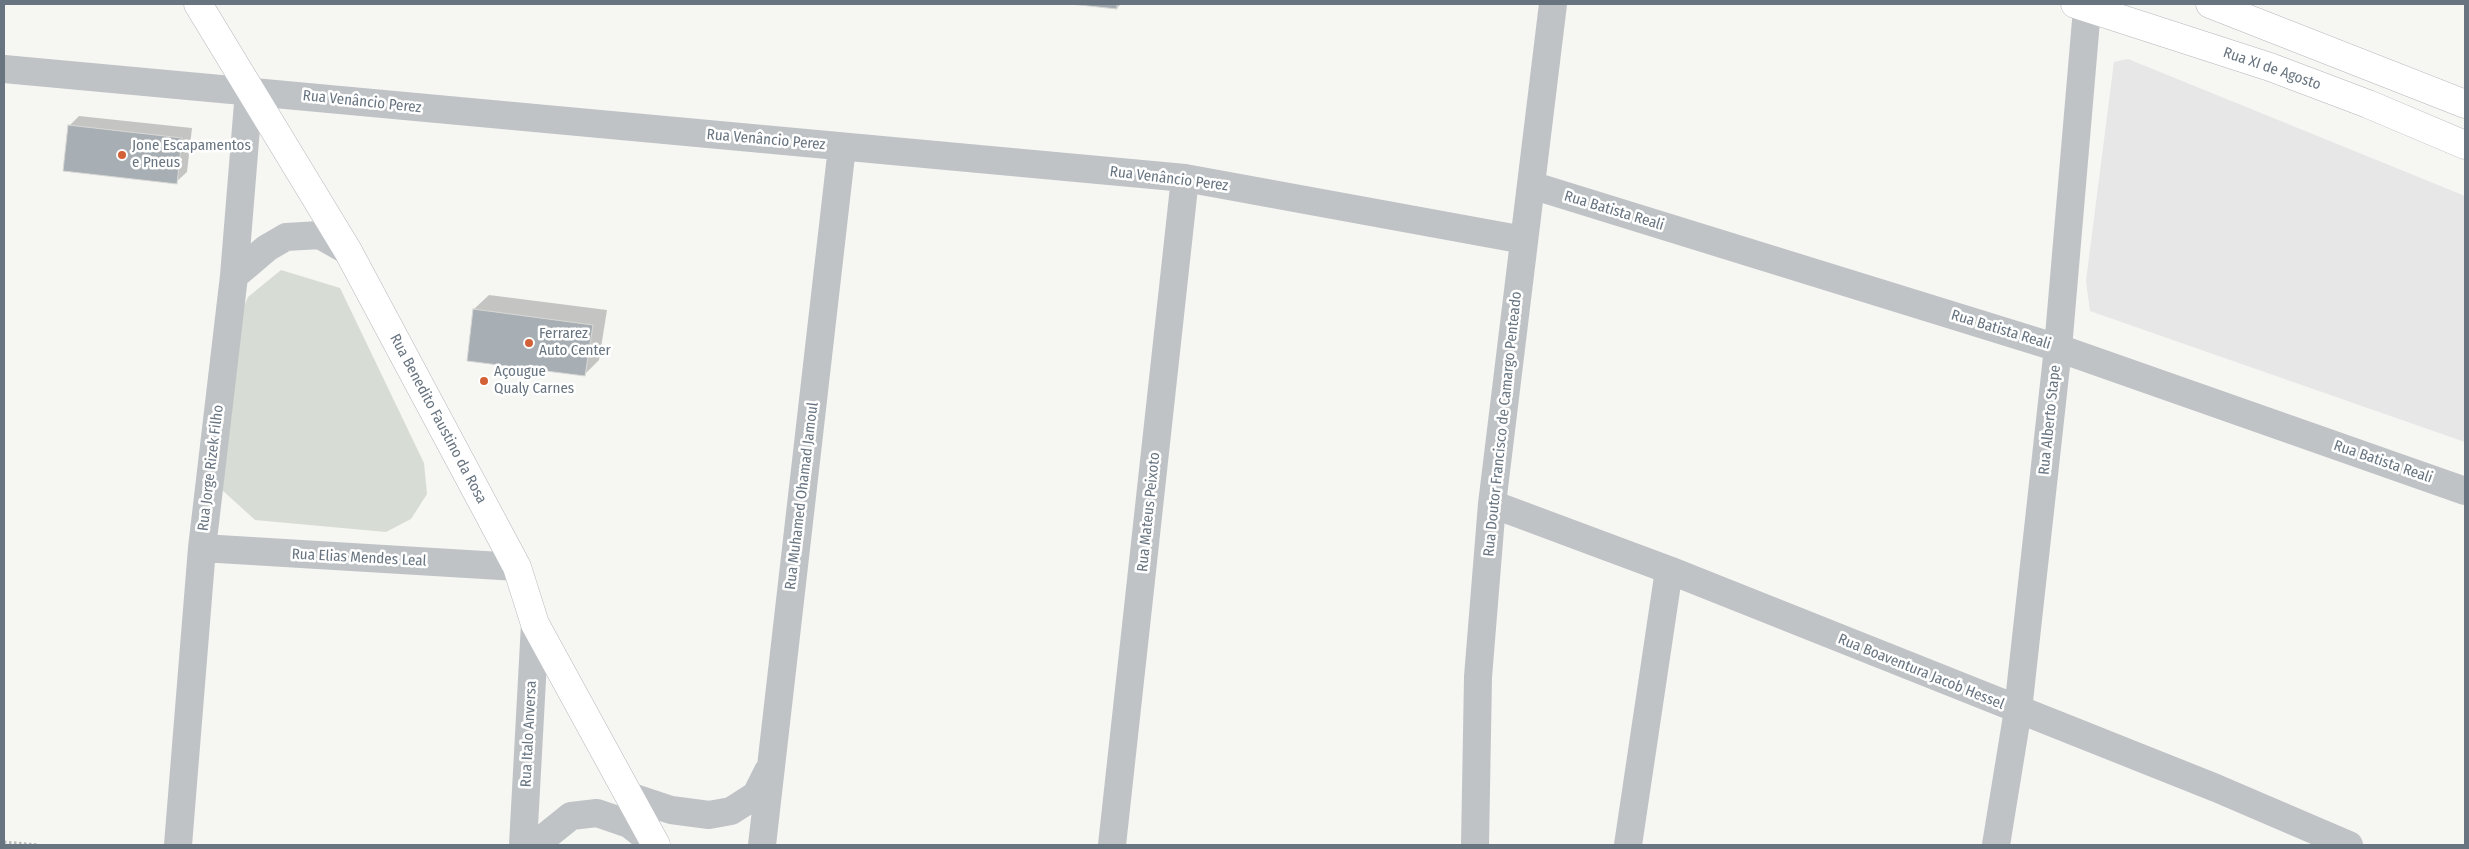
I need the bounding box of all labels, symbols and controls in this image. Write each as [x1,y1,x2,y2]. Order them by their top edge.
street label: Rua XI de Agosto [2221,44,2323,94]
street label: Rua Venâncio Perez [302,87,422,117]
street label: Rua Venâncio Perez [706,126,826,154]
place label: Jone Escapamentos e Pneus [132,137,251,172]
marker: Jone Escapamentos e Pneus [116,149,128,161]
street label: Rua Venâncio Perez [1109,163,1229,195]
street label: Rua Batista Reali [1562,187,1666,235]
street label: Rua Doutor Francisco de Camargo Penteado [1480,290,1526,558]
street label: Rua Batista Reali [1949,306,2053,354]
place label: Ferrarez Auto Center [539,325,611,360]
street label: Rua Benedito Faustino da Rosa [386,331,490,507]
marker: Ferrarez Auto Center [523,337,535,349]
place label: Açougue Qualy Carnes [494,363,574,398]
street label: Rua Alberto Stape [2035,364,2065,476]
marker: Açougue Qualy Carnes [478,375,490,387]
street label: Rua Muhamed Ohamad Jamoul [782,401,822,591]
street label: Rua Jorge Rizek Filho [194,404,228,532]
street label: Rua Batista Reali [2331,437,2435,487]
street label: Rua Mateus Peixoto [1134,451,1164,573]
street label: Rua Elias Mendes Leal [291,545,427,571]
street label: Rua Boaventura Jacob Hessel [1835,630,2007,714]
street label: Rua Italo Anversa [517,680,541,788]

